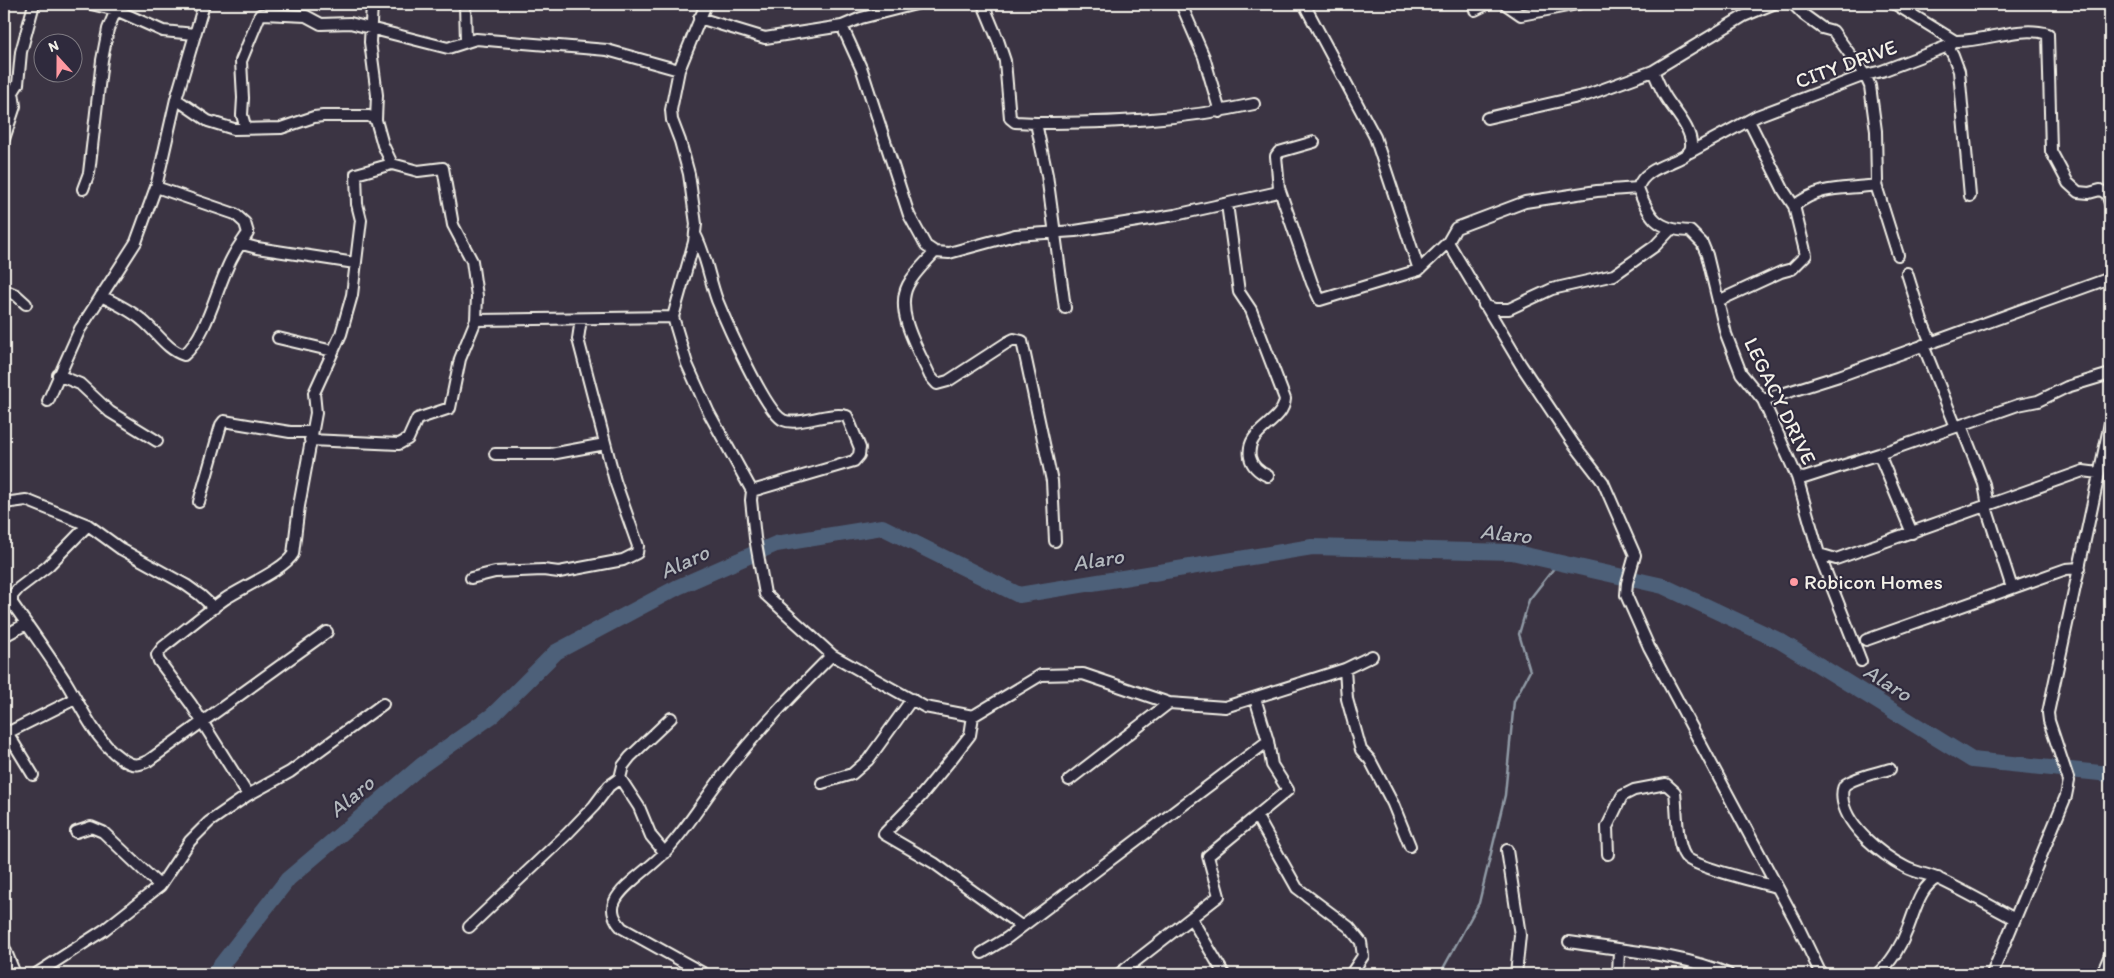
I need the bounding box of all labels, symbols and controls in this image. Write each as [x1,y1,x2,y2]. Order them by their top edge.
north arrow [32,32,82,82]
street label: CITY DRIVE [1792,34,1900,93]
text: N [46,37,61,56]
street label: LEGACY DRIVE [1739,333,1822,468]
water label: Alaro [1479,517,1534,550]
water label: Alaro [655,538,714,585]
water label: Alaro [1071,542,1126,577]
place label: Robicon Homes [1804,569,1943,594]
marker: Robicon Homes [1788,576,1800,588]
water label: Alaro [1859,657,1917,708]
water label: Alaro [323,769,380,823]

